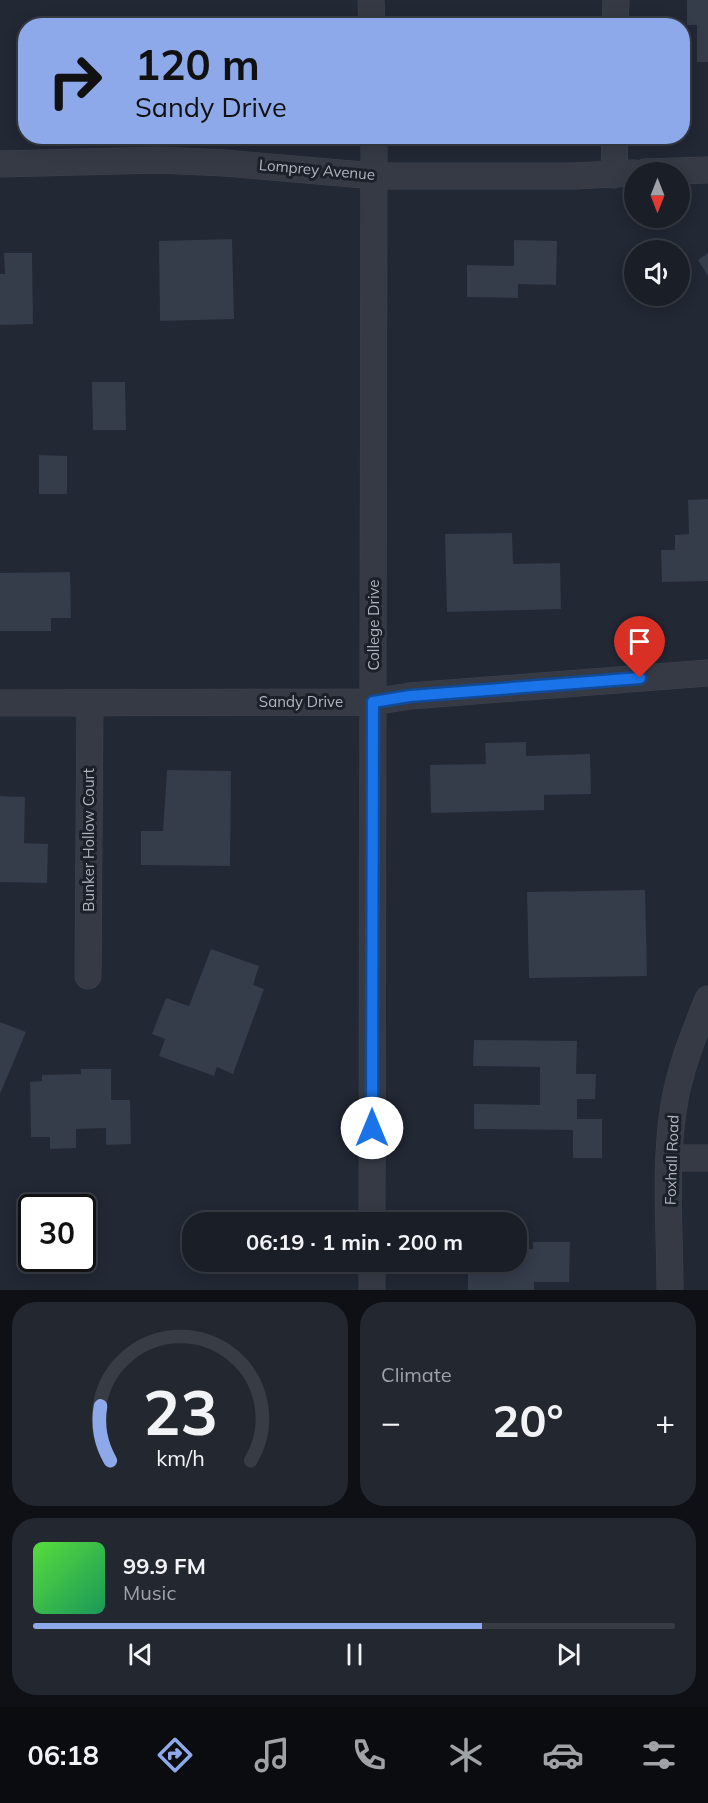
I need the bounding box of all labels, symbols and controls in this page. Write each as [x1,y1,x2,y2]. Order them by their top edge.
text: 120 m [135,38,260,91]
icon: right [36,42,114,120]
text: Sandy Drive [135,90,287,124]
street label: Lomprey Avenue [258,155,376,184]
north arrow [624,162,690,228]
map controls [624,162,690,306]
button: sound [624,240,690,306]
street label: College Drive [364,580,383,670]
pin [614,616,665,678]
icon: arrive [623,625,656,658]
street label: Sandy Drive [259,692,343,711]
street label: Bunker Hollow Court [79,768,98,912]
position arrow [340,1096,404,1160]
street label: Foxhall Road [660,1115,683,1205]
speed limit sign: 30 [18,1194,96,1272]
text: 06:19 · 1 min · 200 m [246,1228,463,1256]
text: Climate [381,1362,452,1387]
text: 23 [143,1372,217,1451]
text: 20° [492,1392,564,1448]
text: − [381,1401,401,1442]
text: + [655,1401,675,1442]
text: km/h [156,1444,204,1471]
text: 99.9 FM [123,1552,206,1580]
text: Music [123,1580,176,1605]
icon: previous [124,1638,157,1671]
icon: pause [338,1638,371,1671]
icon: next [552,1638,585,1671]
icon: directions [154,1734,196,1776]
icon: music [251,1734,293,1776]
icon: phone [348,1734,390,1776]
icon: climate [445,1734,487,1776]
icon: car [542,1734,584,1776]
icon: filters [638,1734,680,1776]
text: 06:18 [27,1738,99,1772]

